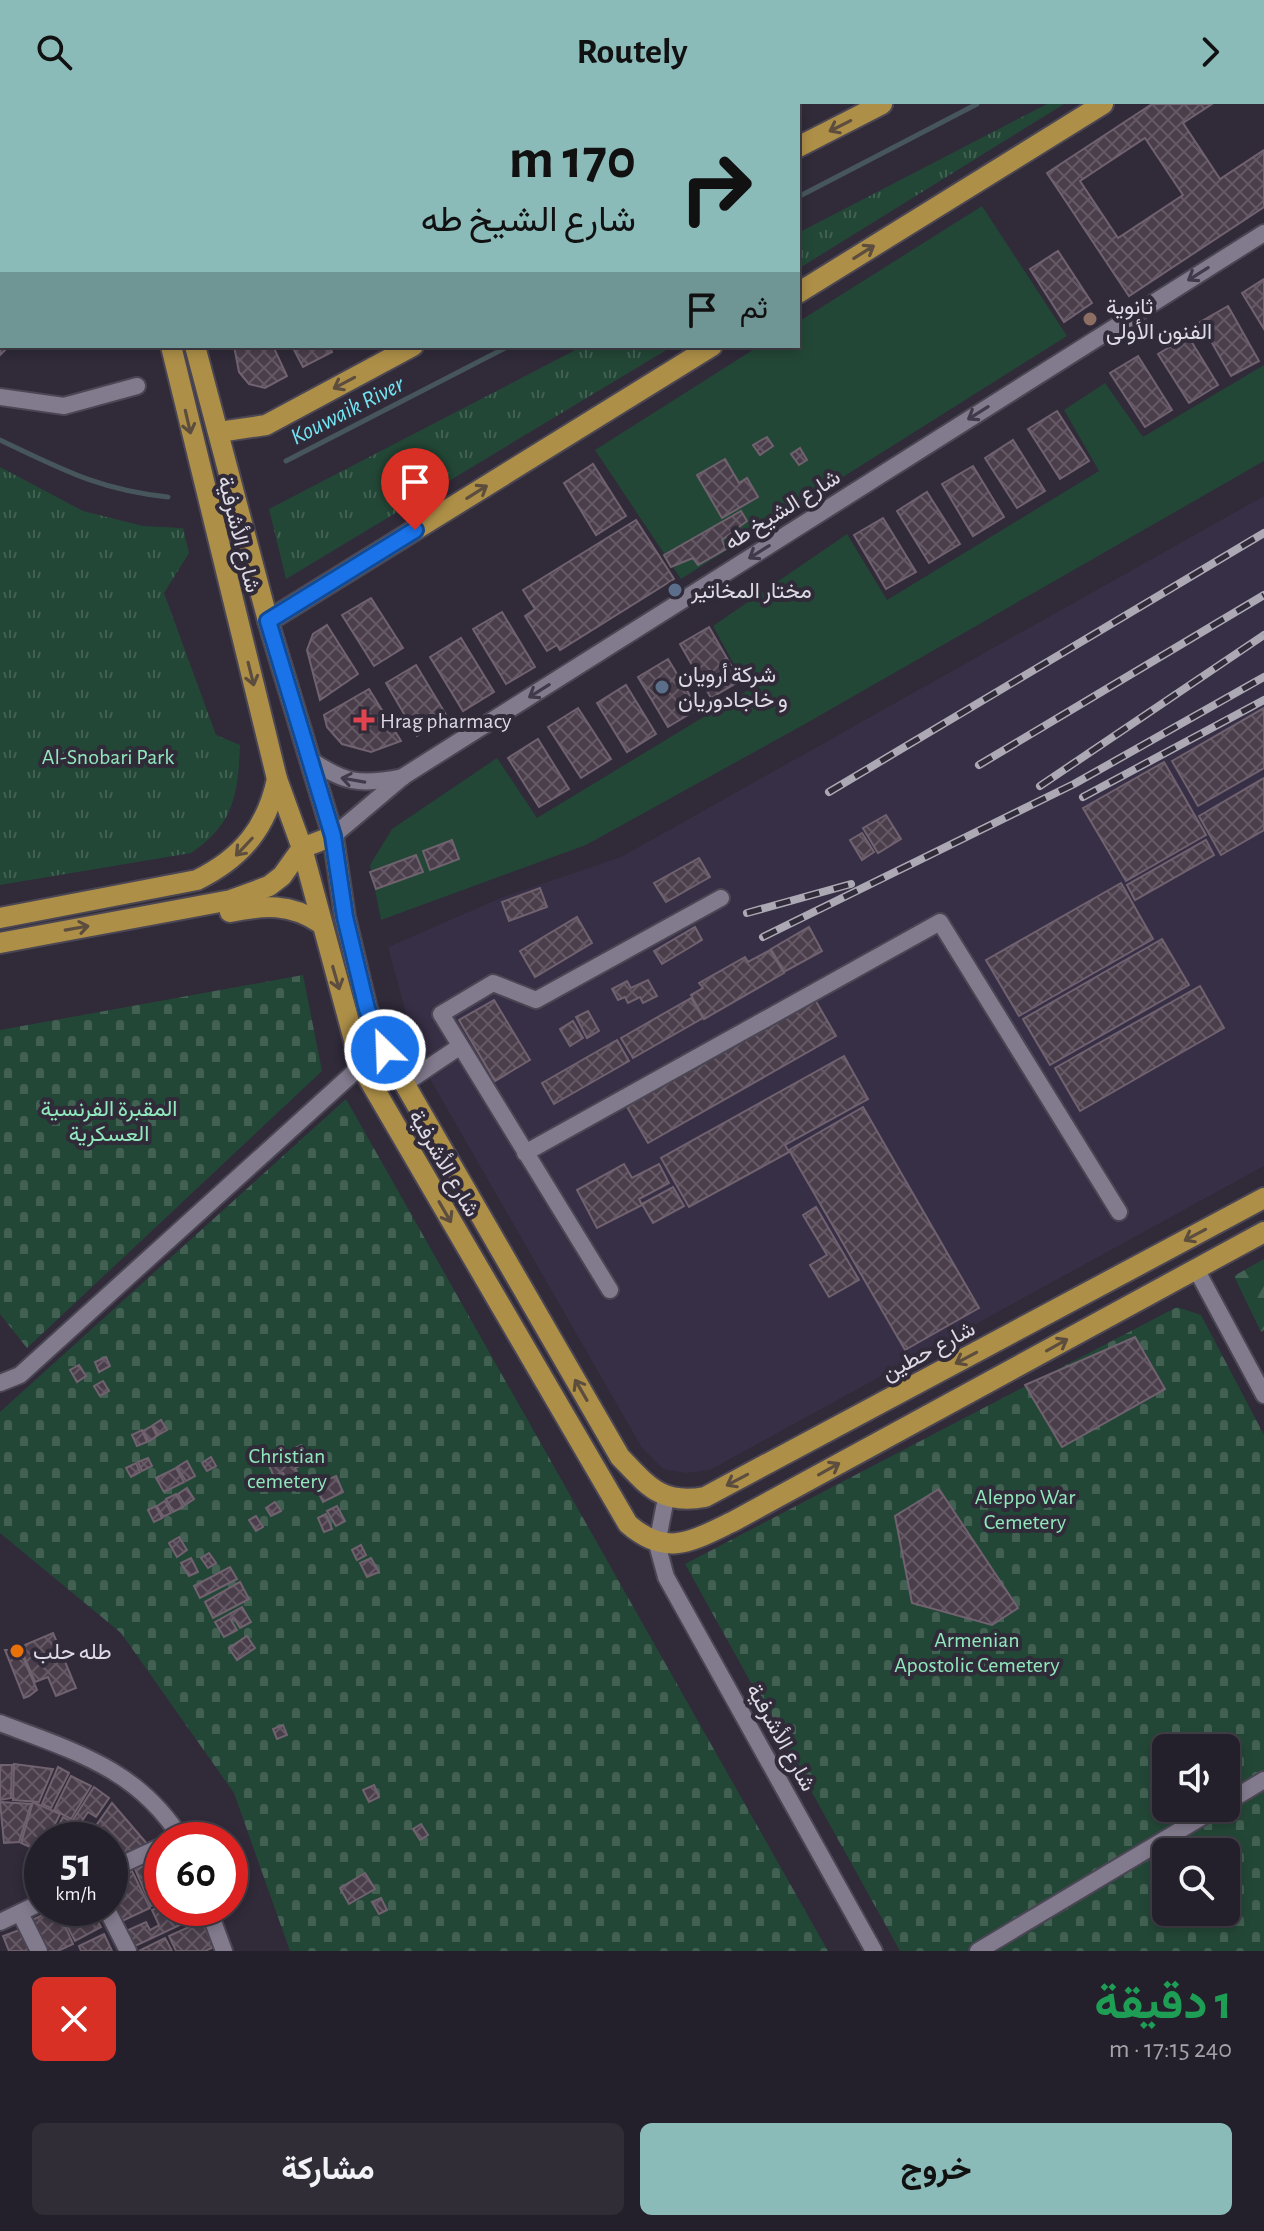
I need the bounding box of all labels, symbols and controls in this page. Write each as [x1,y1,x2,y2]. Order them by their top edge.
icon: search [32,30,76,74]
icon: forward [1188,30,1232,74]
text: Routely [577,34,687,70]
one-way arrow [829,118,853,134]
text: 170 m [509,132,636,188]
icon: right [664,136,768,240]
text: شارع الشيخ طه [421,202,636,238]
one-way arrow [852,243,875,259]
one-way arrow [1187,267,1210,283]
icon: arrive [680,288,724,332]
text: ثم [740,294,768,324]
place label: ثانوية الفنون الأولى [1106,296,1212,345]
marker: ثانوية الفنون الأولى [1081,310,1099,328]
water label: Kouwaik River [287,372,409,450]
one-way arrow [333,375,356,391]
one-way arrow [967,406,990,422]
one-way arrow [181,409,196,434]
pin [381,448,449,530]
icon: arrive [393,460,437,504]
street label: شارع الشيخ طه [721,466,846,557]
street label: شارع الأشرفية [211,473,266,595]
one-way arrow [465,483,488,499]
one-way arrow [748,544,770,561]
place label: مختار المخاتير [690,580,812,604]
marker: مختار المخاتير [666,581,684,599]
one-way arrow [244,661,259,687]
place label: شركة أرويان و خاجادوريان [678,663,788,713]
marker: شركة أرويان و خاجادوريان [653,678,671,696]
one-way arrow [528,684,551,700]
place label: Hrag pharmacy [380,710,512,732]
marker: Hrag pharmacy [355,711,373,729]
park label: Al-Snobari Park [42,746,174,768]
one-way arrow [341,772,367,787]
one-way arrow [234,837,253,857]
one-way arrow [63,920,89,935]
one-way arrow [329,965,344,991]
position arrow [343,1008,427,1092]
park label: المقبرة الفرنسية العسكرية [41,1098,177,1147]
street label: شارع الأشرفية [402,1105,485,1222]
one-way arrow [437,1200,453,1223]
one-way arrow [1184,1228,1208,1243]
street label: شارع حطين [878,1317,980,1387]
one-way arrow [1045,1337,1069,1352]
one-way arrow [955,1350,978,1366]
one-way arrow [573,1378,588,1402]
park label: Christian cemetery [247,1445,328,1492]
one-way arrow [817,1461,840,1477]
one-way arrow [725,1473,749,1489]
park label: Aleppo War Cemetery [975,1486,1075,1533]
park label: Armenian Apostolic Cemetery [894,1629,1060,1676]
place label: طله حلب [33,1641,112,1664]
marker: طله حلب [8,1642,26,1660]
street label: شارع الأشرفية [740,1679,821,1796]
map controls [1152,1734,1240,1926]
button: sound [1152,1734,1240,1822]
speed limit sign: 60 [144,1822,248,1926]
button: search [1152,1838,1240,1926]
text: 51 [60,1844,92,1884]
text: km/h [55,1884,97,1904]
button: close [32,1977,116,2061]
text: 1 دقيقة [1094,1980,1232,2028]
text: 240 m · 17:15 [1109,2036,1232,2062]
button: مشاركة [32,2123,624,2215]
button: خروج [640,2123,1232,2215]

